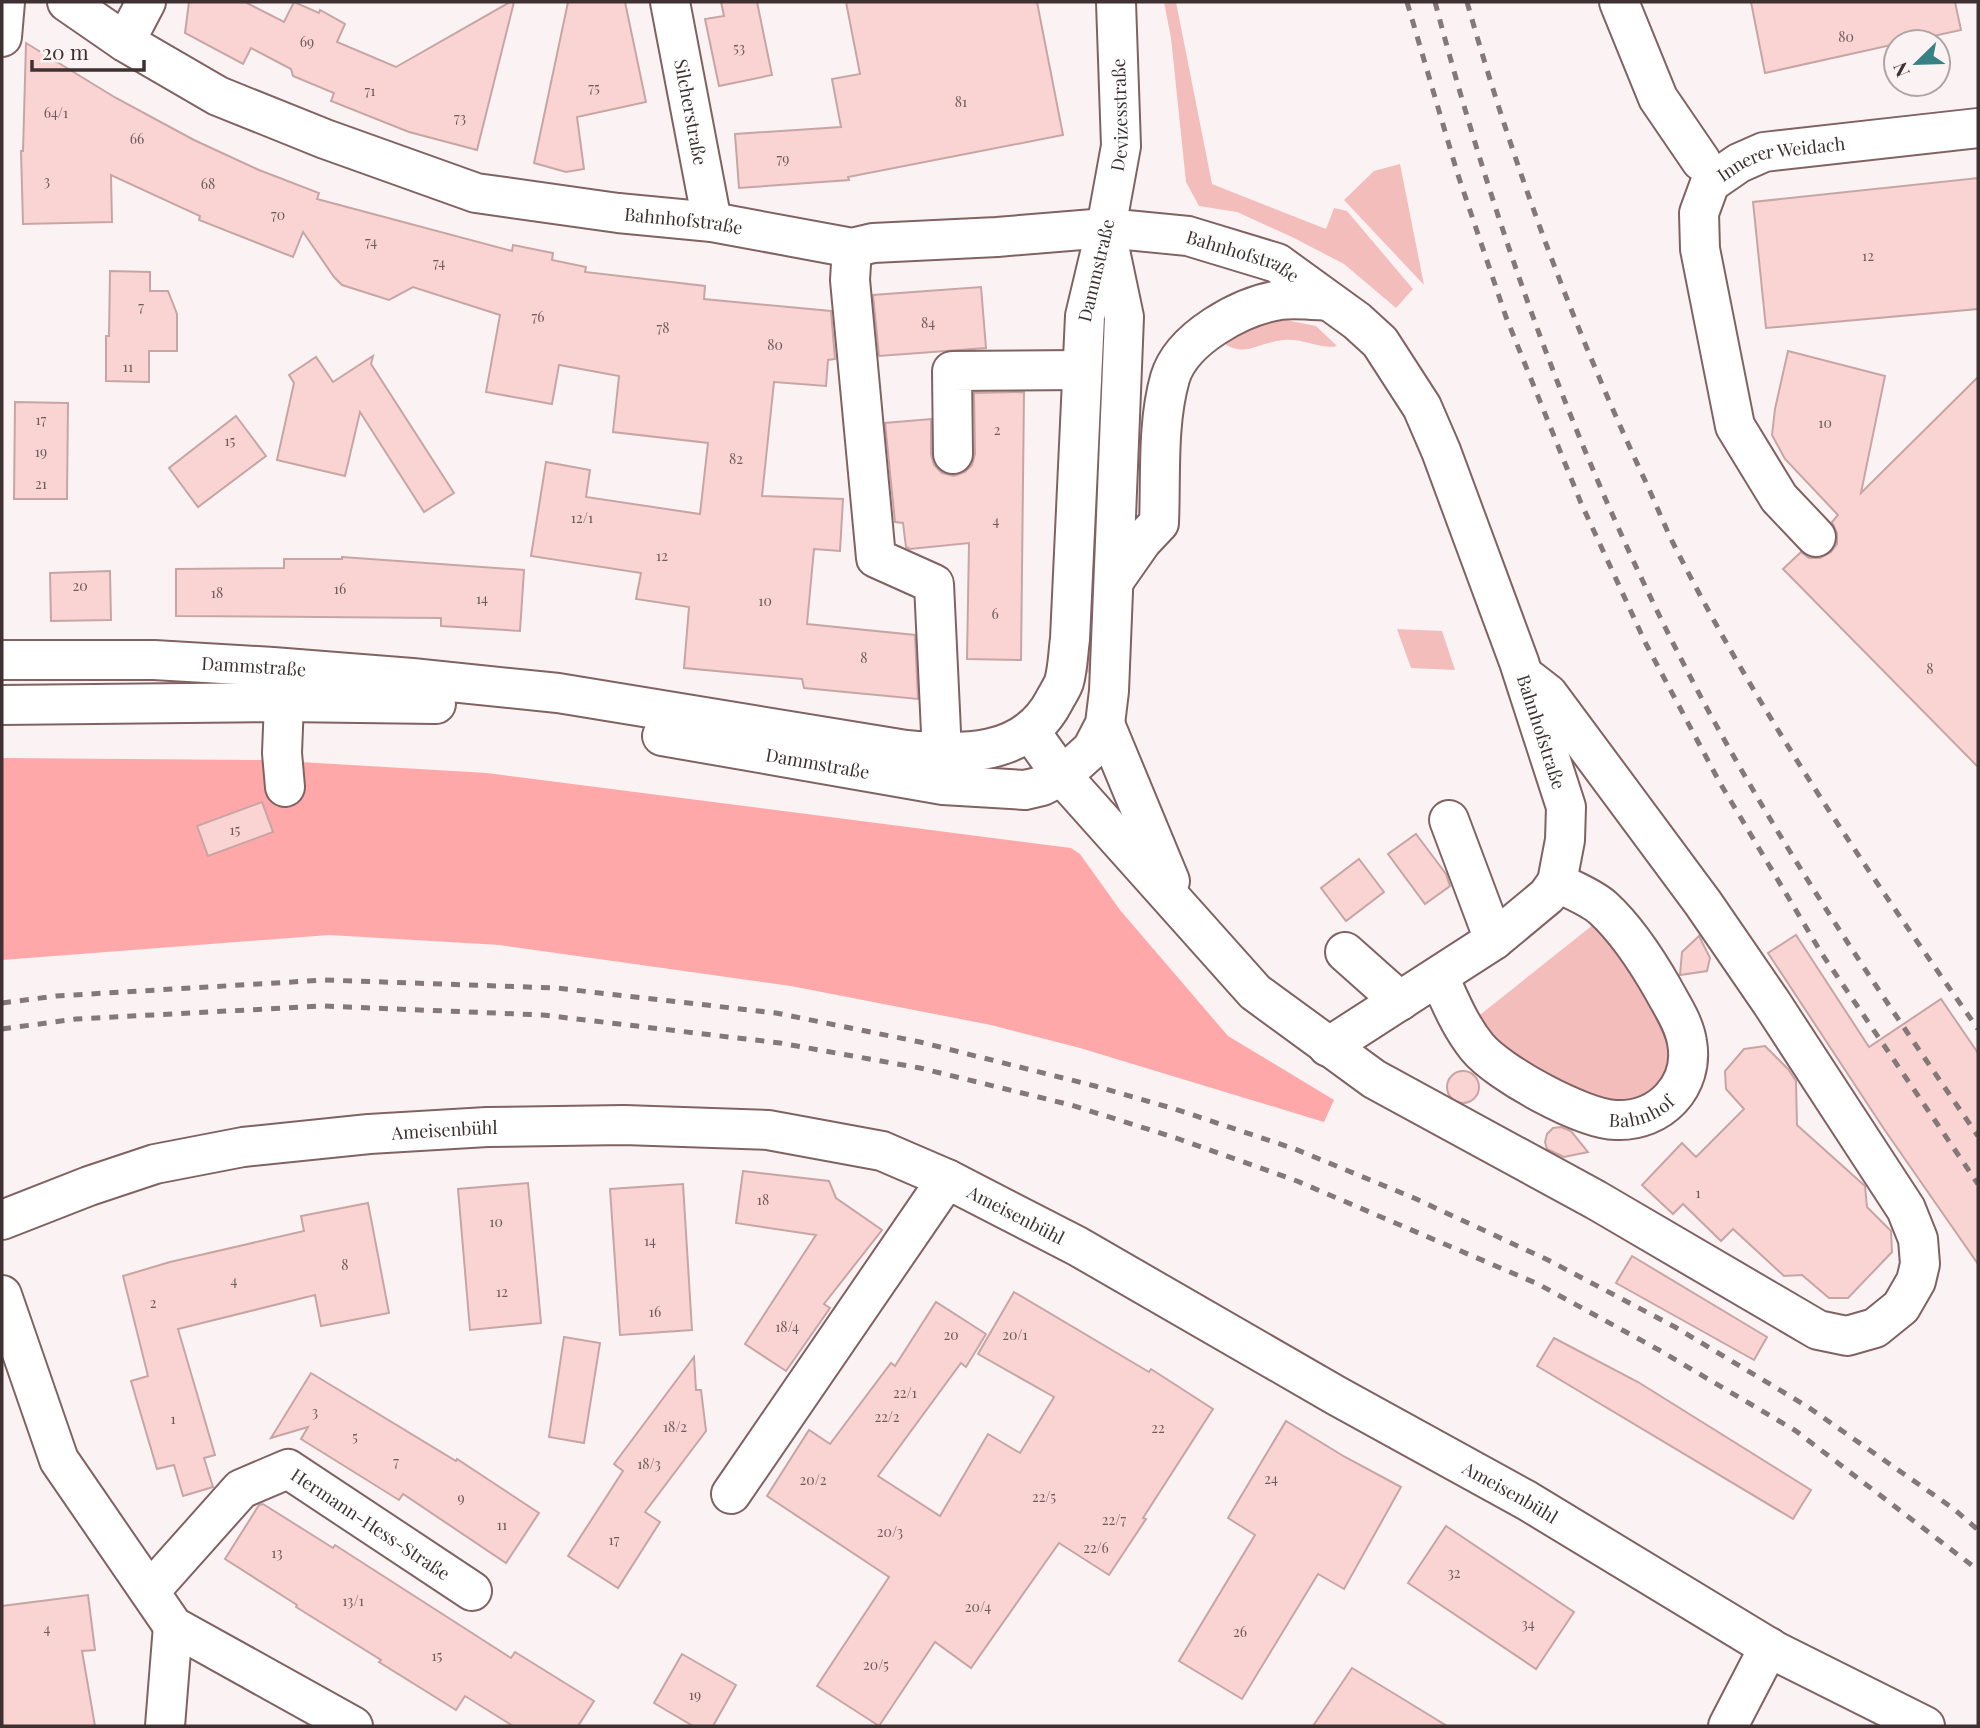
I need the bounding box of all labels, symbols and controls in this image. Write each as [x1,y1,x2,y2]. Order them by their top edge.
house number: 80 [1838,27,1854,46]
scale bar [32,28,144,72]
north arrow [1882,28,1952,98]
house number: 69 [300,32,314,51]
text: 20 m [42,37,89,65]
house number: 53 [733,38,745,57]
street label: Silcherstraße [669,57,713,167]
street label: Devizesstraße [1105,58,1133,173]
text: N [1886,58,1915,81]
house number: 75 [588,78,600,97]
house number: 71 [365,81,375,100]
house number: 81 [955,92,967,111]
house number: 64/1 [44,103,68,122]
house number: 73 [454,108,466,127]
house number: 66 [130,129,144,148]
street label: Innerer Weidach [1712,131,1847,187]
house number: 79 [777,149,789,168]
house number: 3 [44,171,50,190]
house number: 68 [201,174,215,193]
street label: Bahnhofstraße [623,202,745,239]
house number: 70 [271,205,285,224]
street label: Dammstraße [1072,217,1119,324]
street label: Bahnhofstraße [1184,224,1304,287]
house number: 74 [365,232,377,251]
house number: 12 [1862,246,1874,265]
house number: 74 [433,253,445,272]
house number: 7 [138,297,144,316]
house number: 76 [532,307,544,326]
house number: 84 [921,313,935,332]
house number: 78 [657,318,669,337]
house number: 80 [767,335,783,354]
house number: 11 [123,357,133,376]
house number: 17 [36,410,47,429]
house number: 10 [1818,413,1832,432]
house number: 2 [994,420,1001,439]
house number: 15 [225,431,236,450]
house number: 19 [35,442,47,461]
house number: 82 [729,449,743,468]
house number: 21 [35,474,47,493]
house number: 12/1 [571,508,593,527]
house number: 4 [993,511,1000,530]
house number: 12 [656,546,668,565]
house number: 20 [72,576,88,595]
house number: 16 [334,579,346,598]
house number: 18 [211,583,223,602]
house number: 14 [476,589,488,608]
house number: 10 [758,591,772,610]
house number: 6 [991,604,999,623]
house number: 8 [860,648,868,667]
street label: Dammstraße [201,651,307,682]
house number: 8 [1926,659,1934,678]
street label: Bahnhofstraße [1512,671,1571,792]
street label: Dammstraße [764,742,871,784]
house number: 15 [230,820,241,839]
street label: Bahnhof [1608,1088,1681,1132]
street label: Ameisenbühl [390,1115,498,1145]
street label: Ameisenbühl [963,1179,1069,1250]
house number: 1 [1695,1183,1701,1202]
house number: 18 [757,1190,769,1209]
house number: 10 [489,1212,503,1231]
house number: 14 [644,1231,656,1250]
house number: 8 [341,1255,349,1274]
house number: 4 [231,1271,238,1290]
house number: 12 [496,1282,508,1301]
house number: 2 [150,1293,157,1312]
house number: 16 [649,1302,661,1321]
house number: 18/4 [775,1317,799,1336]
house number: 20 [943,1325,959,1344]
house number: 20/1 [1002,1325,1028,1344]
house number: 22/1 [893,1383,917,1402]
house number: 3 [312,1402,318,1421]
house number: 22/2 [874,1407,900,1426]
house number: 1 [170,1409,176,1428]
house number: 18/2 [663,1417,687,1436]
house number: 22 [1151,1418,1165,1437]
house number: 5 [352,1427,358,1446]
house number: 7 [393,1452,399,1471]
house number: 18/3 [637,1454,661,1473]
street label: Ameisenbühl [1458,1455,1563,1529]
street label: Hermann-Hess-Straße [287,1462,455,1585]
house number: 24 [1264,1469,1278,1488]
house number: 20/2 [800,1470,827,1489]
house number: 22/5 [1032,1487,1056,1506]
house number: 9 [457,1488,465,1507]
house number: 22/7 [1102,1510,1126,1529]
house number: 11 [497,1515,507,1534]
house number: 20/3 [877,1522,903,1541]
house number: 17 [609,1530,620,1549]
house number: 22/6 [1083,1538,1109,1557]
house number: 13 [271,1543,283,1562]
house number: 32 [1447,1563,1461,1582]
house number: 13/1 [342,1591,364,1610]
house number: 20/4 [965,1597,991,1616]
house number: 34 [1521,1614,1535,1633]
house number: 4 [44,1619,51,1638]
house number: 26 [1233,1622,1247,1641]
house number: 15 [432,1646,443,1665]
house number: 20/5 [863,1655,889,1674]
house number: 19 [689,1685,701,1704]

